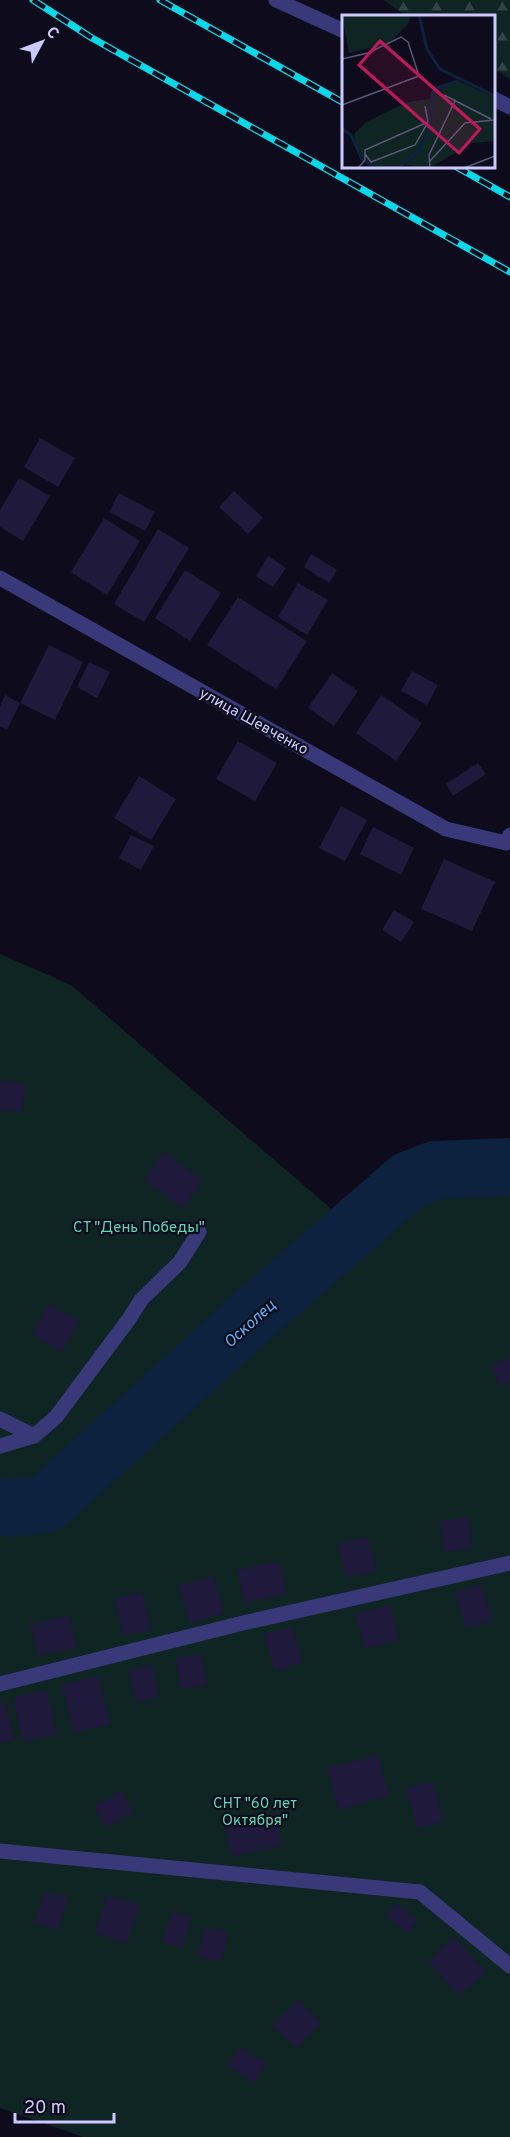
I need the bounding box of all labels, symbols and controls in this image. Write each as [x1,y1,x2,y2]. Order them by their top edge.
north arrow [12,12,72,72]
inset map [342,15,495,168]
text: С [41,23,63,44]
street label: улица Шевченко [195,685,311,760]
park label: СТ "День Победы" [73,1219,205,1238]
water label: Осколец [220,1296,281,1353]
park label: СНТ "60 лет Октября" [213,1795,297,1831]
scale bar [15,2086,114,2124]
text: 20 m [24,2097,66,2120]

